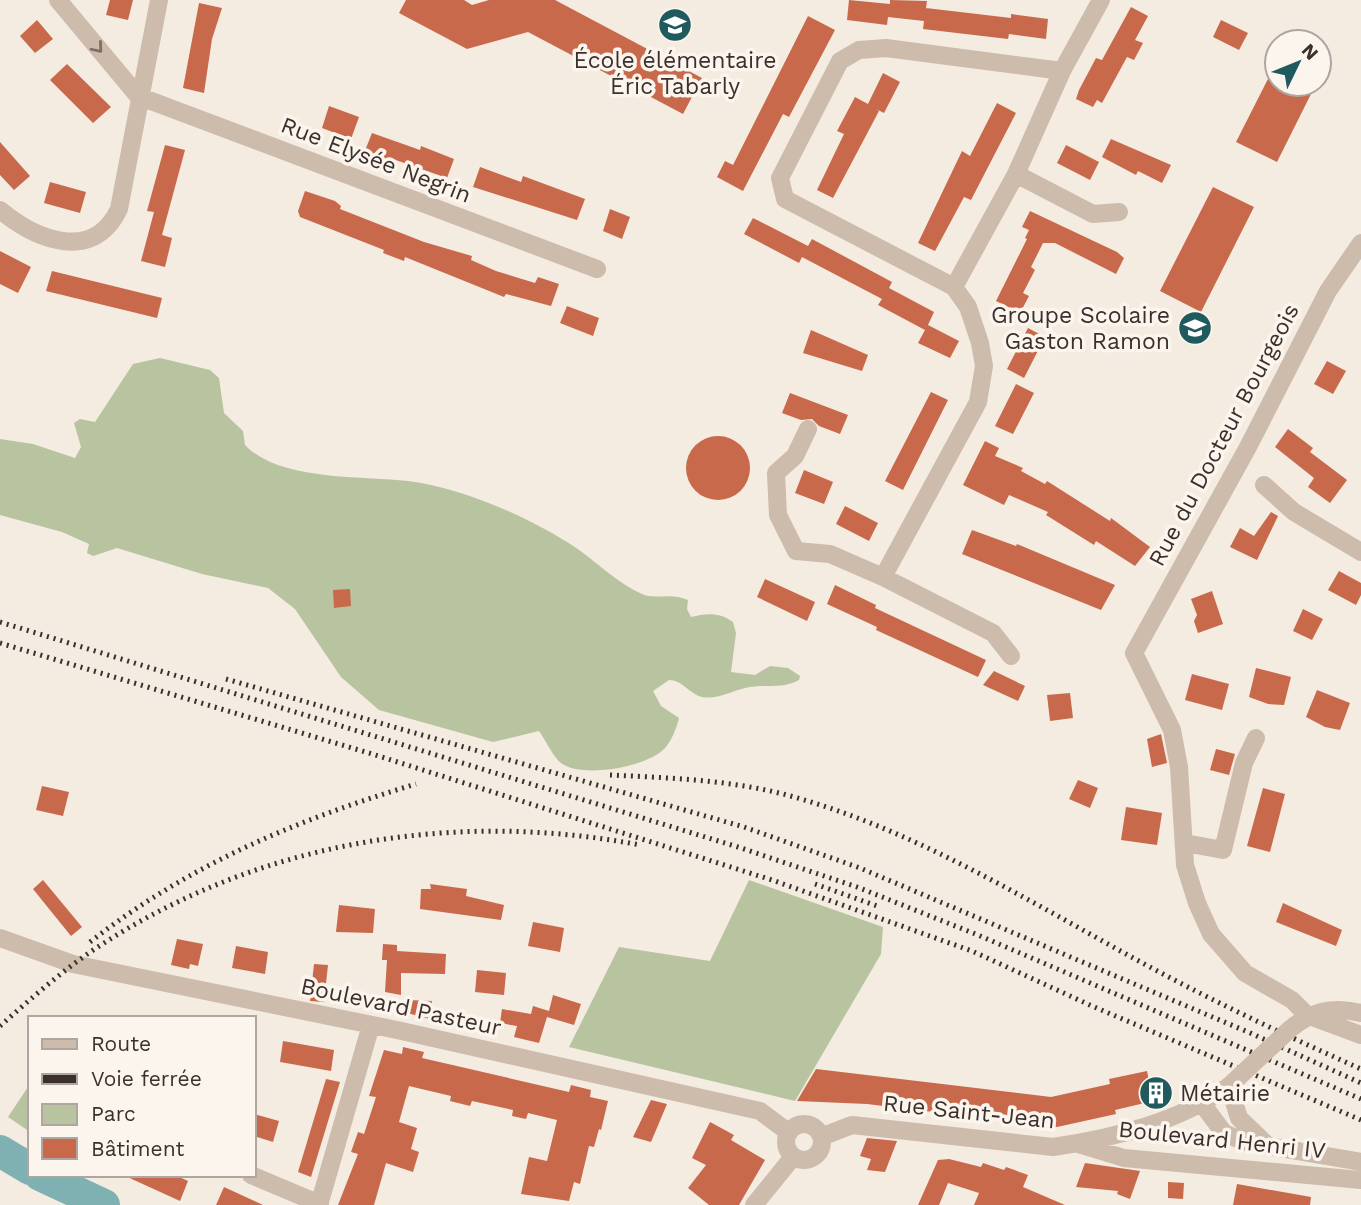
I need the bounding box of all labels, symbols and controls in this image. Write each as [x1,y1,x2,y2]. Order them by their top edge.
school or university icon: École élémentaire Éric Tabarly [656,6,694,44]
north arrow [1263,28,1333,98]
text: N [1297,39,1323,65]
one-way arrow [90,40,102,53]
place label: École élémentaire Éric Tabarly [574,47,776,100]
street label: Rue Elysée Negrin [277,111,475,209]
street label: Rue du Docteur Bourgeois [1143,299,1305,571]
place label: Groupe Scolaire Gaston Ramon [991,302,1170,355]
school or university icon: Groupe Scolaire Gaston Ramon [1176,309,1214,347]
street label: Boulevard Pasteur [298,973,504,1041]
legend [28,1016,256,1177]
text: Route [91,1031,151,1056]
text: Voie ferrée [91,1066,202,1091]
building icon: Métairie [1137,1074,1175,1112]
place label: Métairie [1180,1080,1270,1107]
street label: Rue Saint-Jean [882,1090,1056,1134]
text: Parc [91,1101,136,1126]
street label: Boulevard Henri IV [1117,1116,1327,1164]
text: Bâtiment [91,1136,185,1161]

